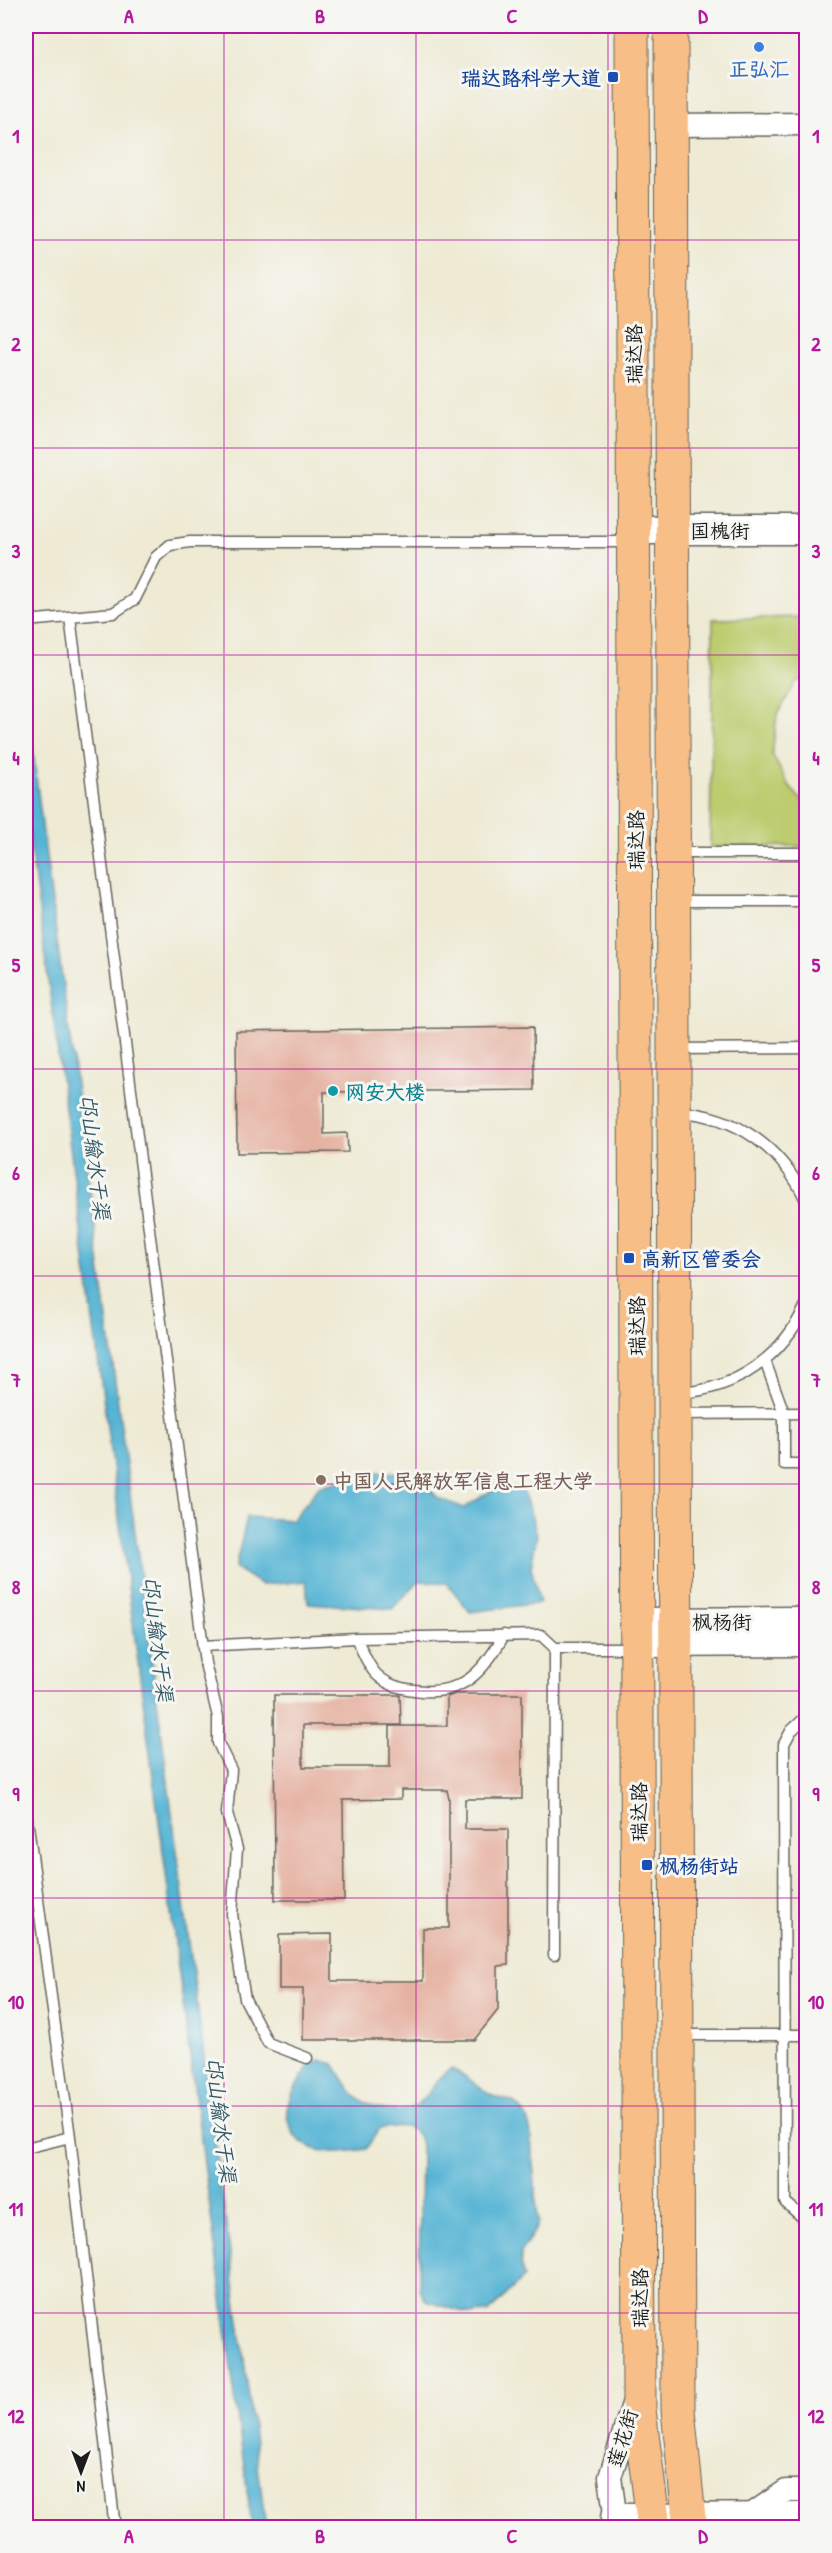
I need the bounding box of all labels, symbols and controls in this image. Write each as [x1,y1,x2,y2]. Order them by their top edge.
text: A [124,2,134,29]
text: B [315,2,325,29]
text: C [507,2,518,29]
text: D [698,2,708,29]
marker: 正弘汇 [752,40,766,54]
place label: 正弘汇 [729,55,789,82]
place label: 瑞达路科学大道 [461,64,601,91]
marker: 瑞达路科学大道 [606,70,620,84]
text: 1 [12,122,20,149]
text: 1 [812,122,820,149]
street label: 瑞达路 [620,323,647,384]
text: 2 [11,330,21,357]
text: 2 [811,330,821,357]
street label: 国槐街 [690,517,750,544]
text: 3 [12,537,21,564]
text: 3 [812,537,821,564]
text: 4 [12,744,20,771]
text: 4 [812,744,820,771]
street label: 瑞达路 [622,809,649,870]
text: 5 [12,951,21,978]
text: 5 [812,951,821,978]
place label: 网安大楼 [345,1078,425,1105]
marker: 网安大楼 [326,1084,340,1098]
water label: 邙山输水干渠 [73,1093,117,1223]
text: 6 [12,1159,20,1186]
text: 6 [812,1159,820,1186]
place label: 高新区管委会 [641,1245,761,1272]
marker: 高新区管委会 [622,1251,636,1265]
street label: 瑞达路 [623,1295,650,1356]
text: 7 [10,1366,21,1393]
text: 7 [810,1366,821,1393]
place label: 中国人民解放军信息工程大学 [333,1467,593,1494]
marker: 中国人民解放军信息工程大学 [314,1473,328,1487]
text: 8 [12,1573,21,1600]
text: 8 [812,1573,821,1600]
water label: 邙山输水干渠 [136,1575,180,1705]
street label: 枫杨街 [692,1608,752,1635]
text: 9 [12,1780,20,1807]
text: 9 [812,1780,820,1807]
street label: 瑞达路 [625,1781,652,1842]
place label: 枫杨街站 [659,1852,739,1879]
marker: 枫杨街站 [640,1858,654,1872]
text: 10 [8,1988,24,2015]
text: 10 [808,1988,824,2015]
water label: 邙山输水干渠 [199,2056,243,2186]
text: 11 [9,2195,23,2222]
text: 11 [809,2195,823,2222]
street label: 瑞达路 [626,2267,653,2328]
text: 12 [8,2402,25,2429]
text: 12 [808,2402,825,2429]
street label: 莲花街 [600,2405,644,2471]
north arrow [51,2442,111,2502]
text: N [76,2476,85,2498]
text: A [124,2522,134,2549]
text: B [315,2522,325,2549]
text: C [507,2522,518,2549]
text: D [698,2522,708,2549]

